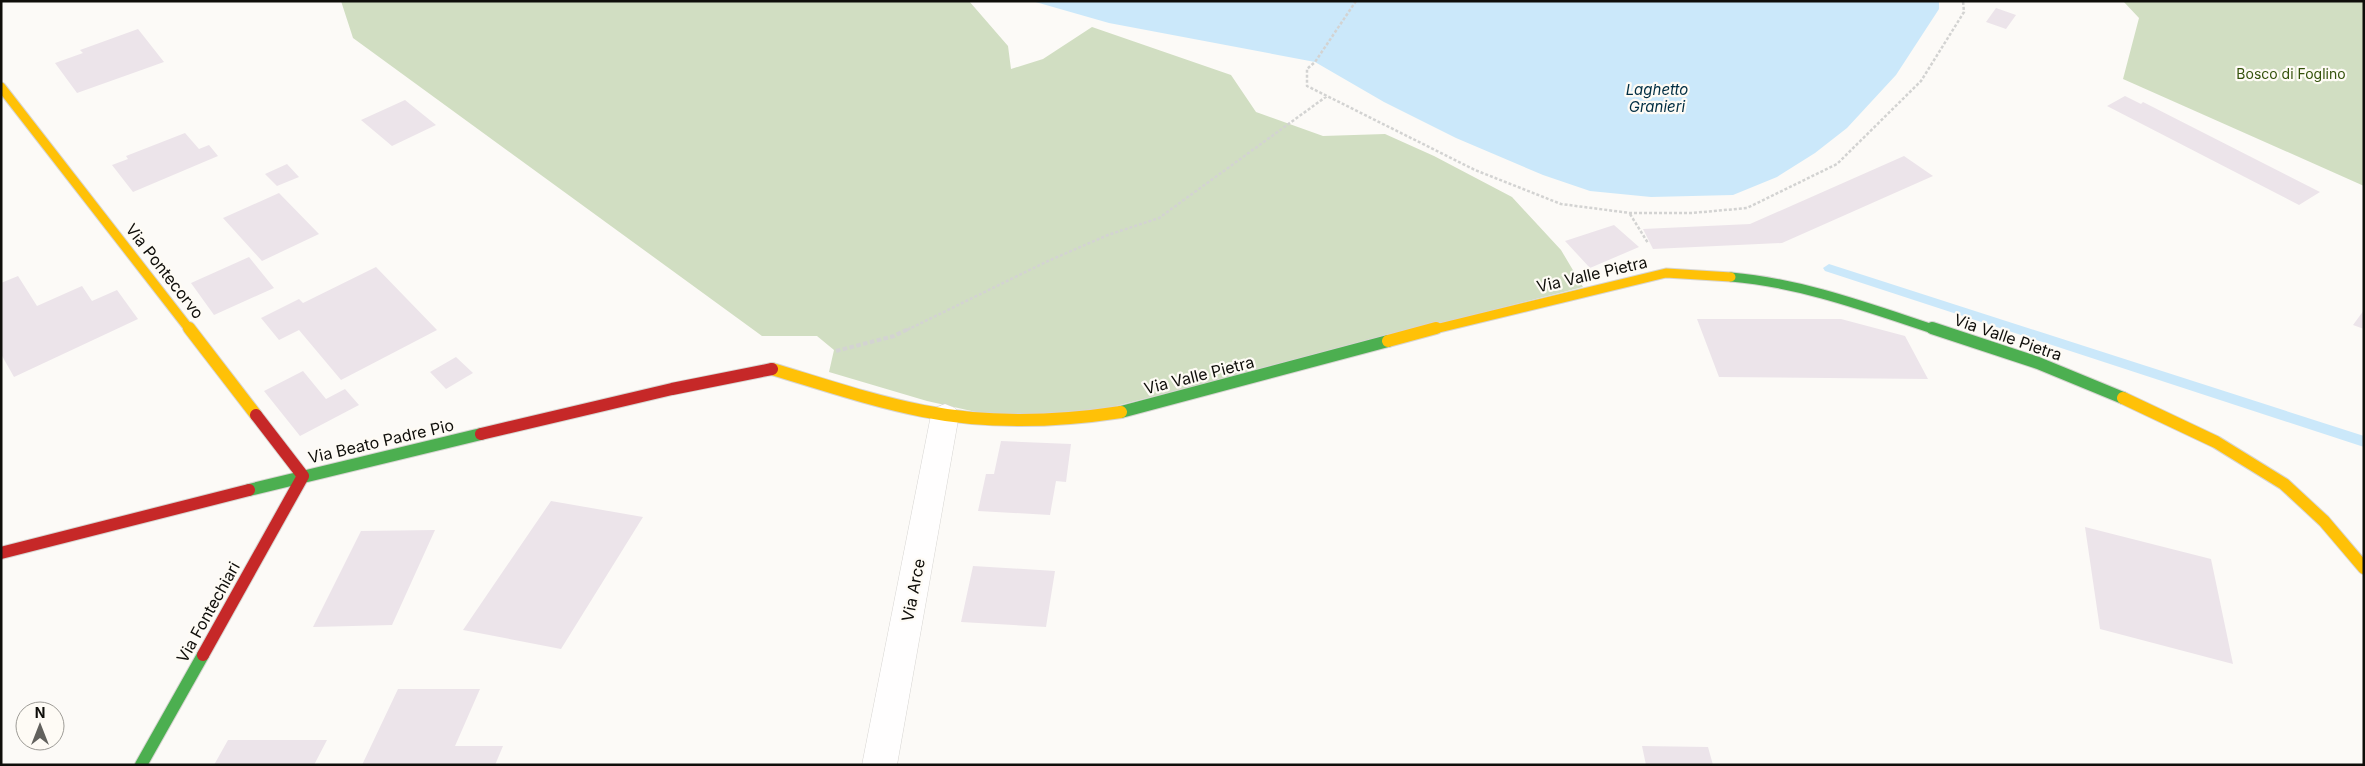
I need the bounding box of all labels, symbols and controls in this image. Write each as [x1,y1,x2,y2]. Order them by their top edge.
park label: Bosco di Foglino [2236,65,2346,82]
water label: Laghetto Granieri [1626,80,1688,116]
street label: Via Pontecorvo [122,219,208,323]
street label: Via Valle Pietra [1535,252,1649,296]
street label: Via Valle Pietra [1951,309,2065,365]
street label: Via Valle Pietra [1142,352,1256,398]
street label: Via Beato Padre Pio [306,415,456,467]
street label: Via Arce [897,557,929,623]
street label: Via Fontechiari [172,558,244,666]
north arrow [15,701,65,751]
text: N [35,704,45,721]

